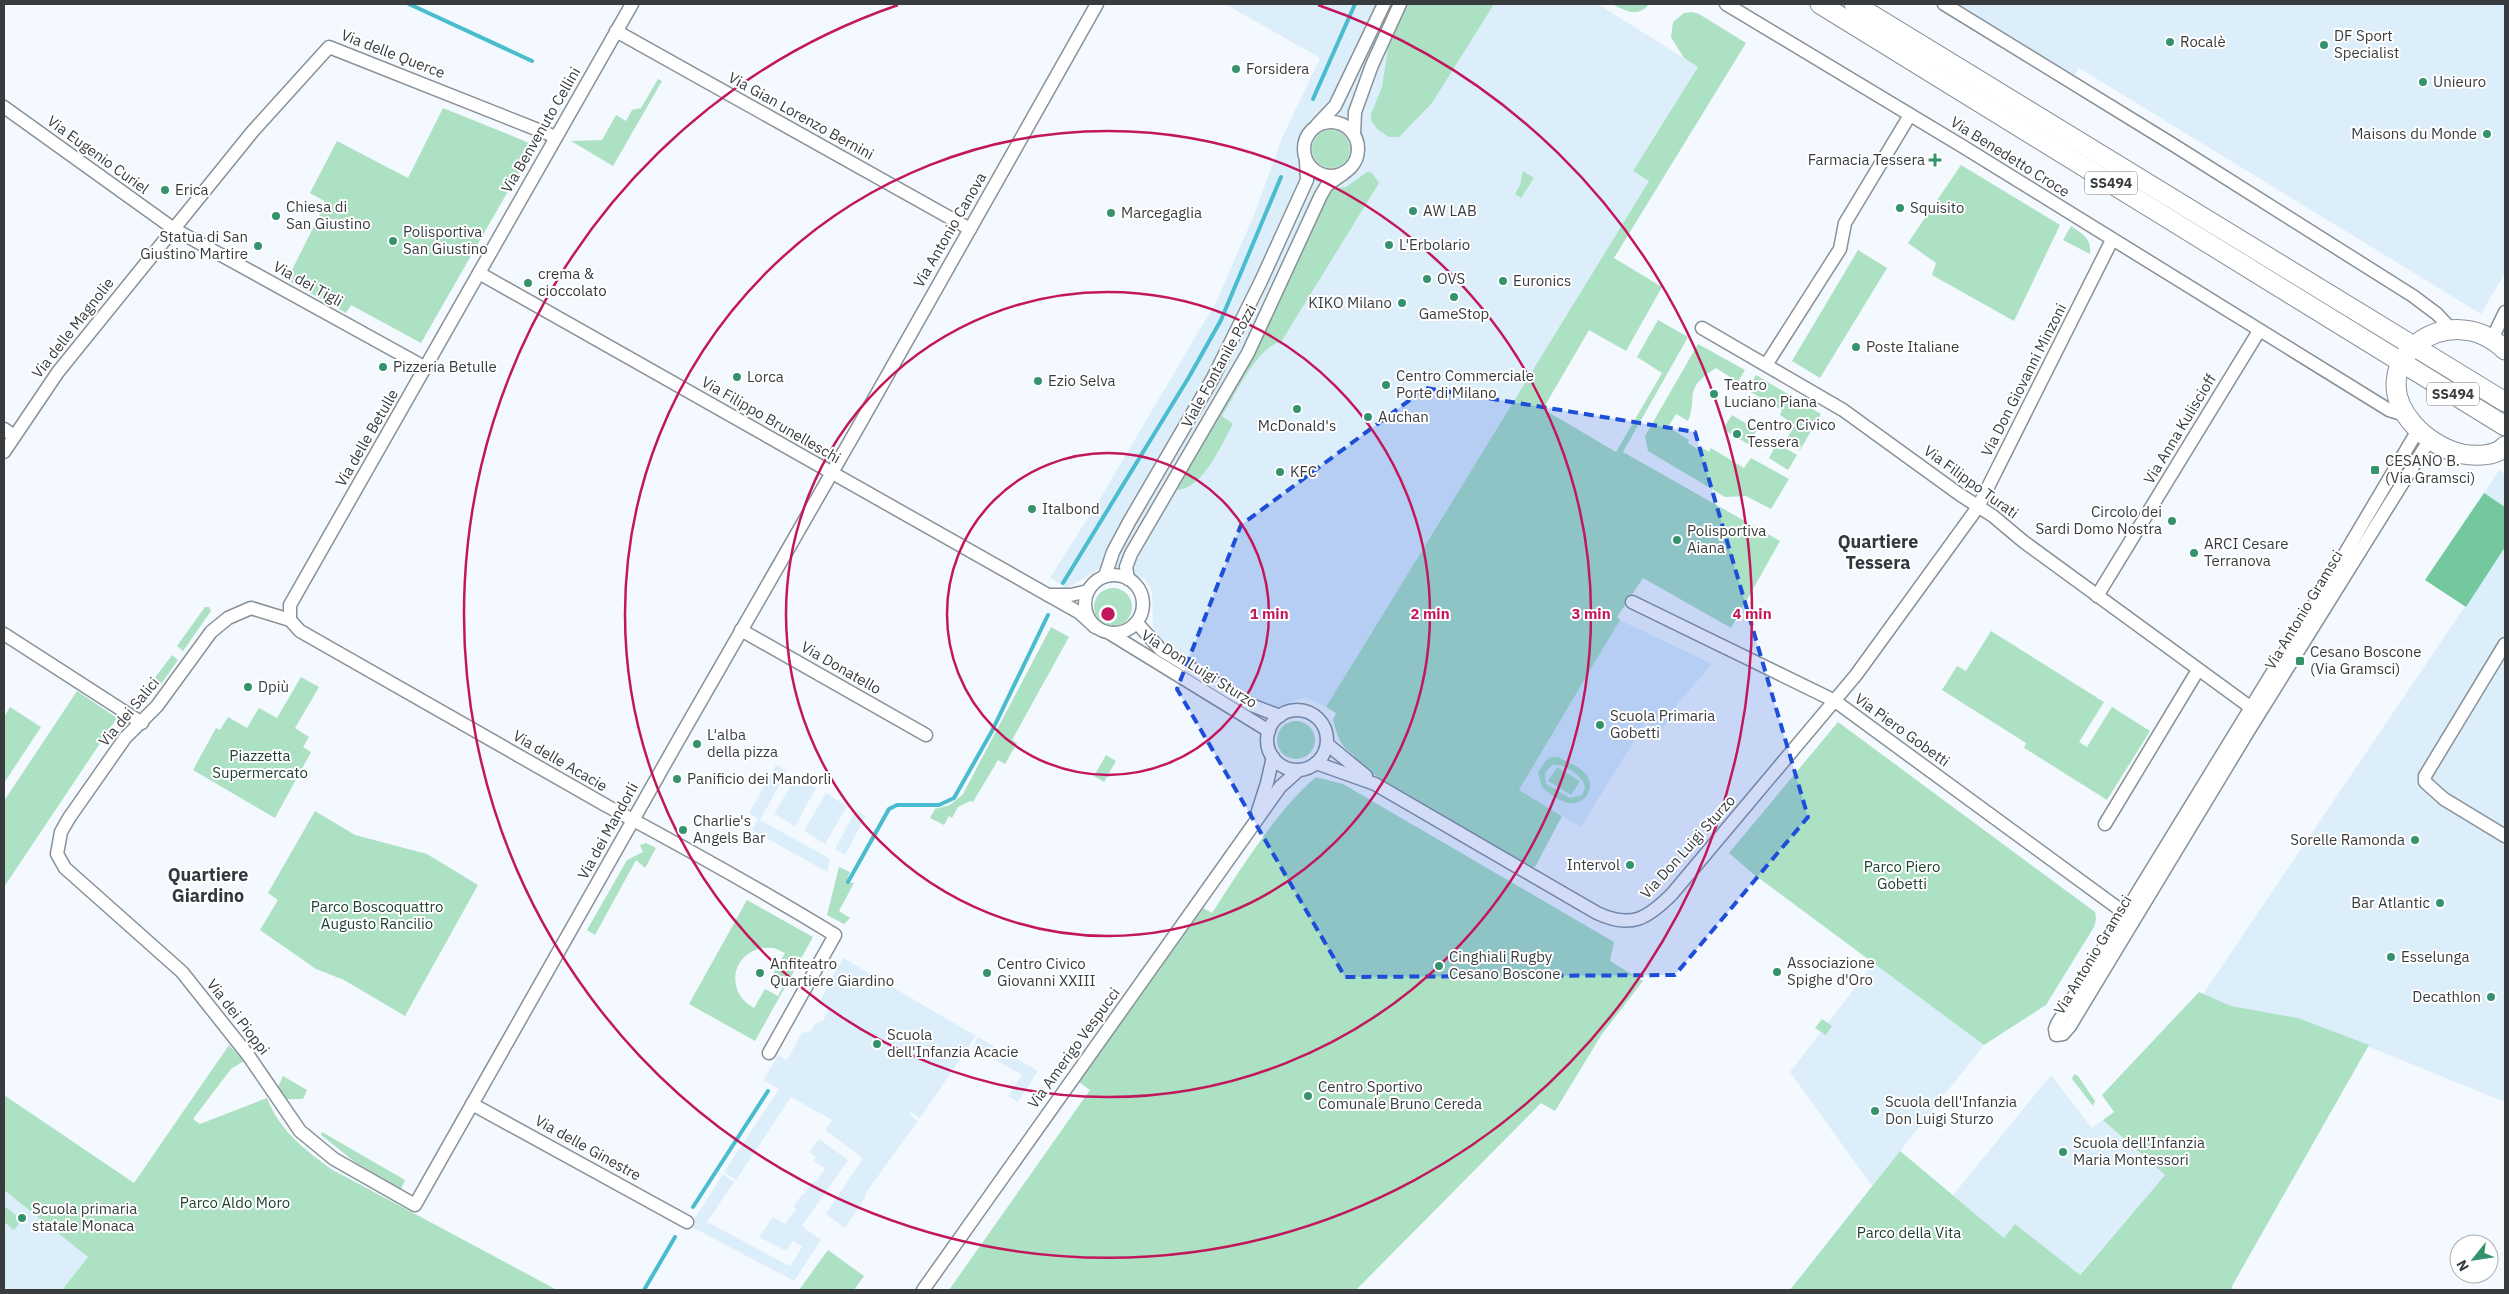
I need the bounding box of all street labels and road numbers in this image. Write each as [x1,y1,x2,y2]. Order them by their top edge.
street label: Via delle Querce [339,25,448,82]
street label: Via Benvenuto Cellini [497,63,584,196]
street label: Via Gian Lorenzo Bernini [725,68,877,163]
street label: Via Eugenio Curiel [44,111,153,198]
street label: Via Benedetto Croce [1947,112,2074,201]
street label: Via Antonio Canova [909,169,990,291]
road number: SS494 [2085,172,2137,194]
street label: Via dei Tigli [270,257,346,310]
street label: Via delle Magnolie [27,274,118,382]
street label: Via Don Giovanni Minzoni [1977,300,2070,459]
street label: Viale Fontanile Pozzi [1177,301,1260,431]
street label: Via Anna Kuliscioff [2139,370,2220,487]
street label: Via Filippo Brunelleschi [698,372,844,467]
road number: SS494 [2427,382,2479,406]
street label: Via delle Betulle [331,386,402,490]
street label: Via Filippo Turati [1920,441,2022,522]
street label: Via Antonio Gramsci [2260,547,2347,673]
street label: Via Don Luigi Sturzo [1138,625,1261,712]
street label: Via Donatello [798,637,885,698]
street label: Via dei Salici [94,673,163,750]
street label: Via Piero Gobetti [1851,689,1954,770]
street label: Via delle Acacie [510,726,611,795]
street label: Via dei Mandorli [573,779,642,883]
street label: Via Don Luigi Sturzo [1636,791,1739,902]
street label: Via Antonio Gramsci [2049,892,2136,1018]
street label: Via dei Pioppi [203,975,274,1058]
street label: Via Amerigo Vespucci [1023,984,1124,1112]
street label: Via delle Ginestre [532,1111,645,1185]

